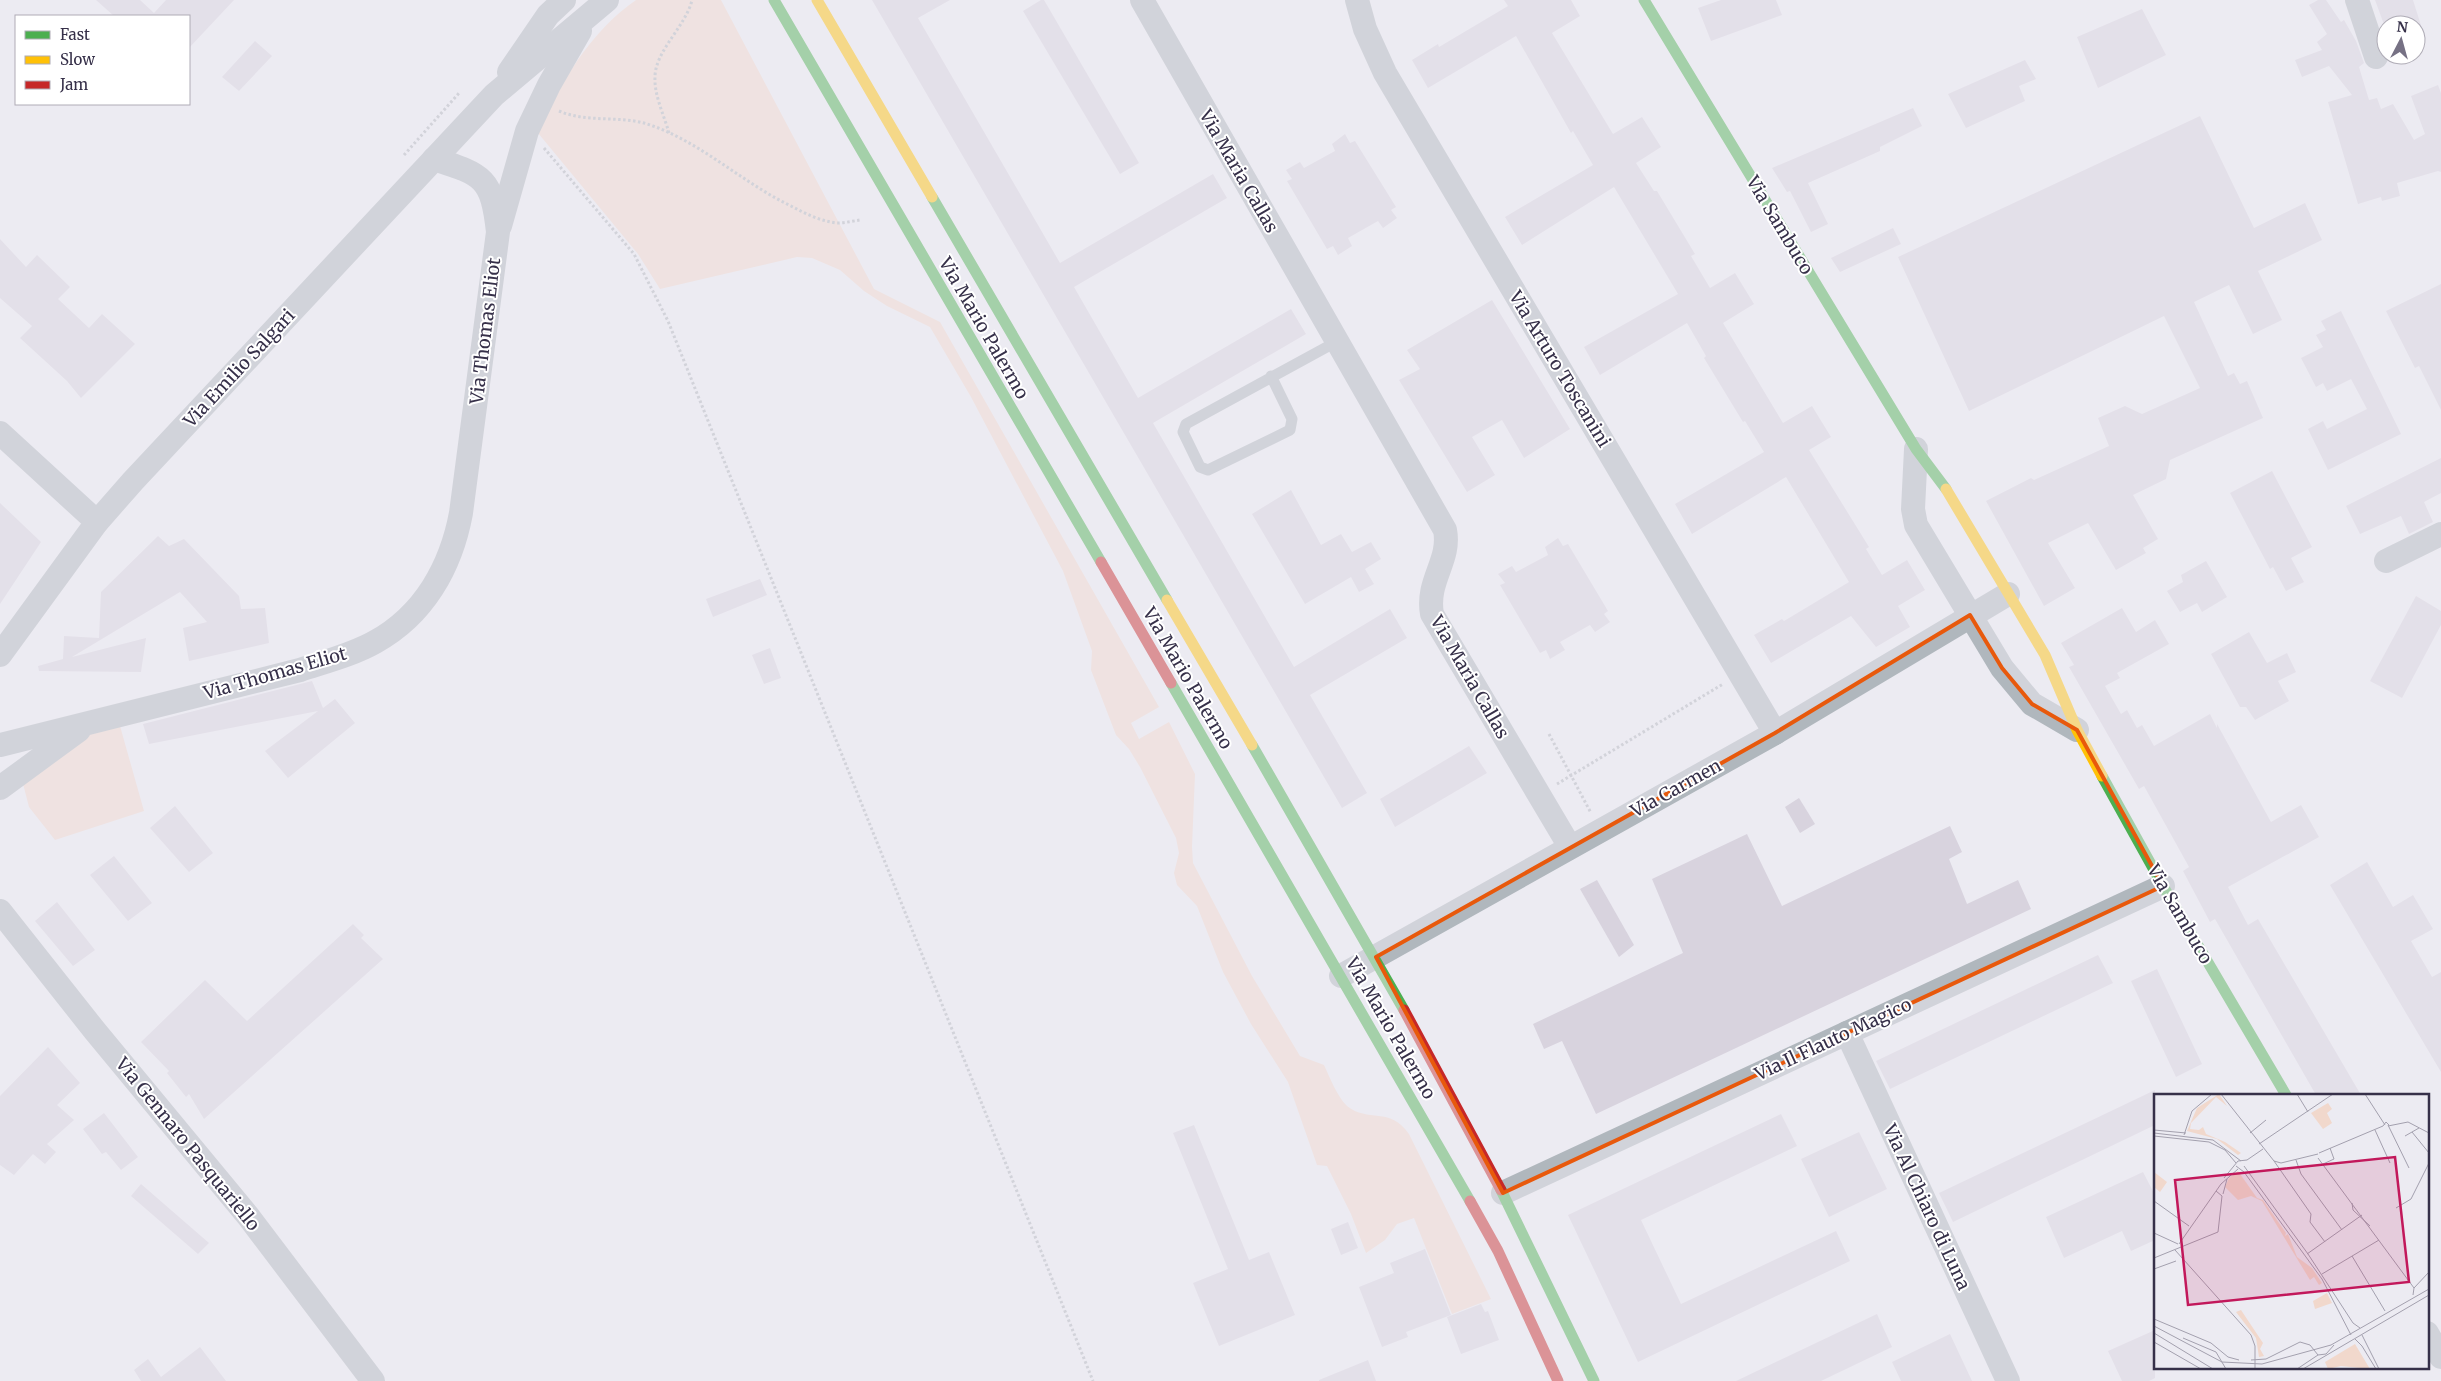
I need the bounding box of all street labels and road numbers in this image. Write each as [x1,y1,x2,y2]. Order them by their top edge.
street label: Via Maria Callas [1194,104,1284,237]
street label: Via Sambuco [1741,170,1819,279]
street label: Via Mario Palermo [934,252,1034,403]
street label: Via Thomas Eliot [464,256,505,407]
street label: Via Arturo Toscanini [1504,286,1616,452]
street label: Via Emilio Salgari [178,304,300,433]
street label: Via Mario Palermo [1138,602,1238,753]
street label: Via Maria Callas [1425,610,1515,743]
street label: Via Thomas Eliot [200,642,349,705]
street label: Via Carmen [1626,754,1726,823]
street label: Via Sambuco [2142,859,2218,968]
street label: Via Mario Palermo [1341,952,1441,1103]
street label: Via Il Flauto Magico [1750,993,1915,1086]
street label: Via Gennaro Pasquariello [110,1052,265,1235]
street label: Via Al Chiaro di Luna [1878,1119,1976,1294]

